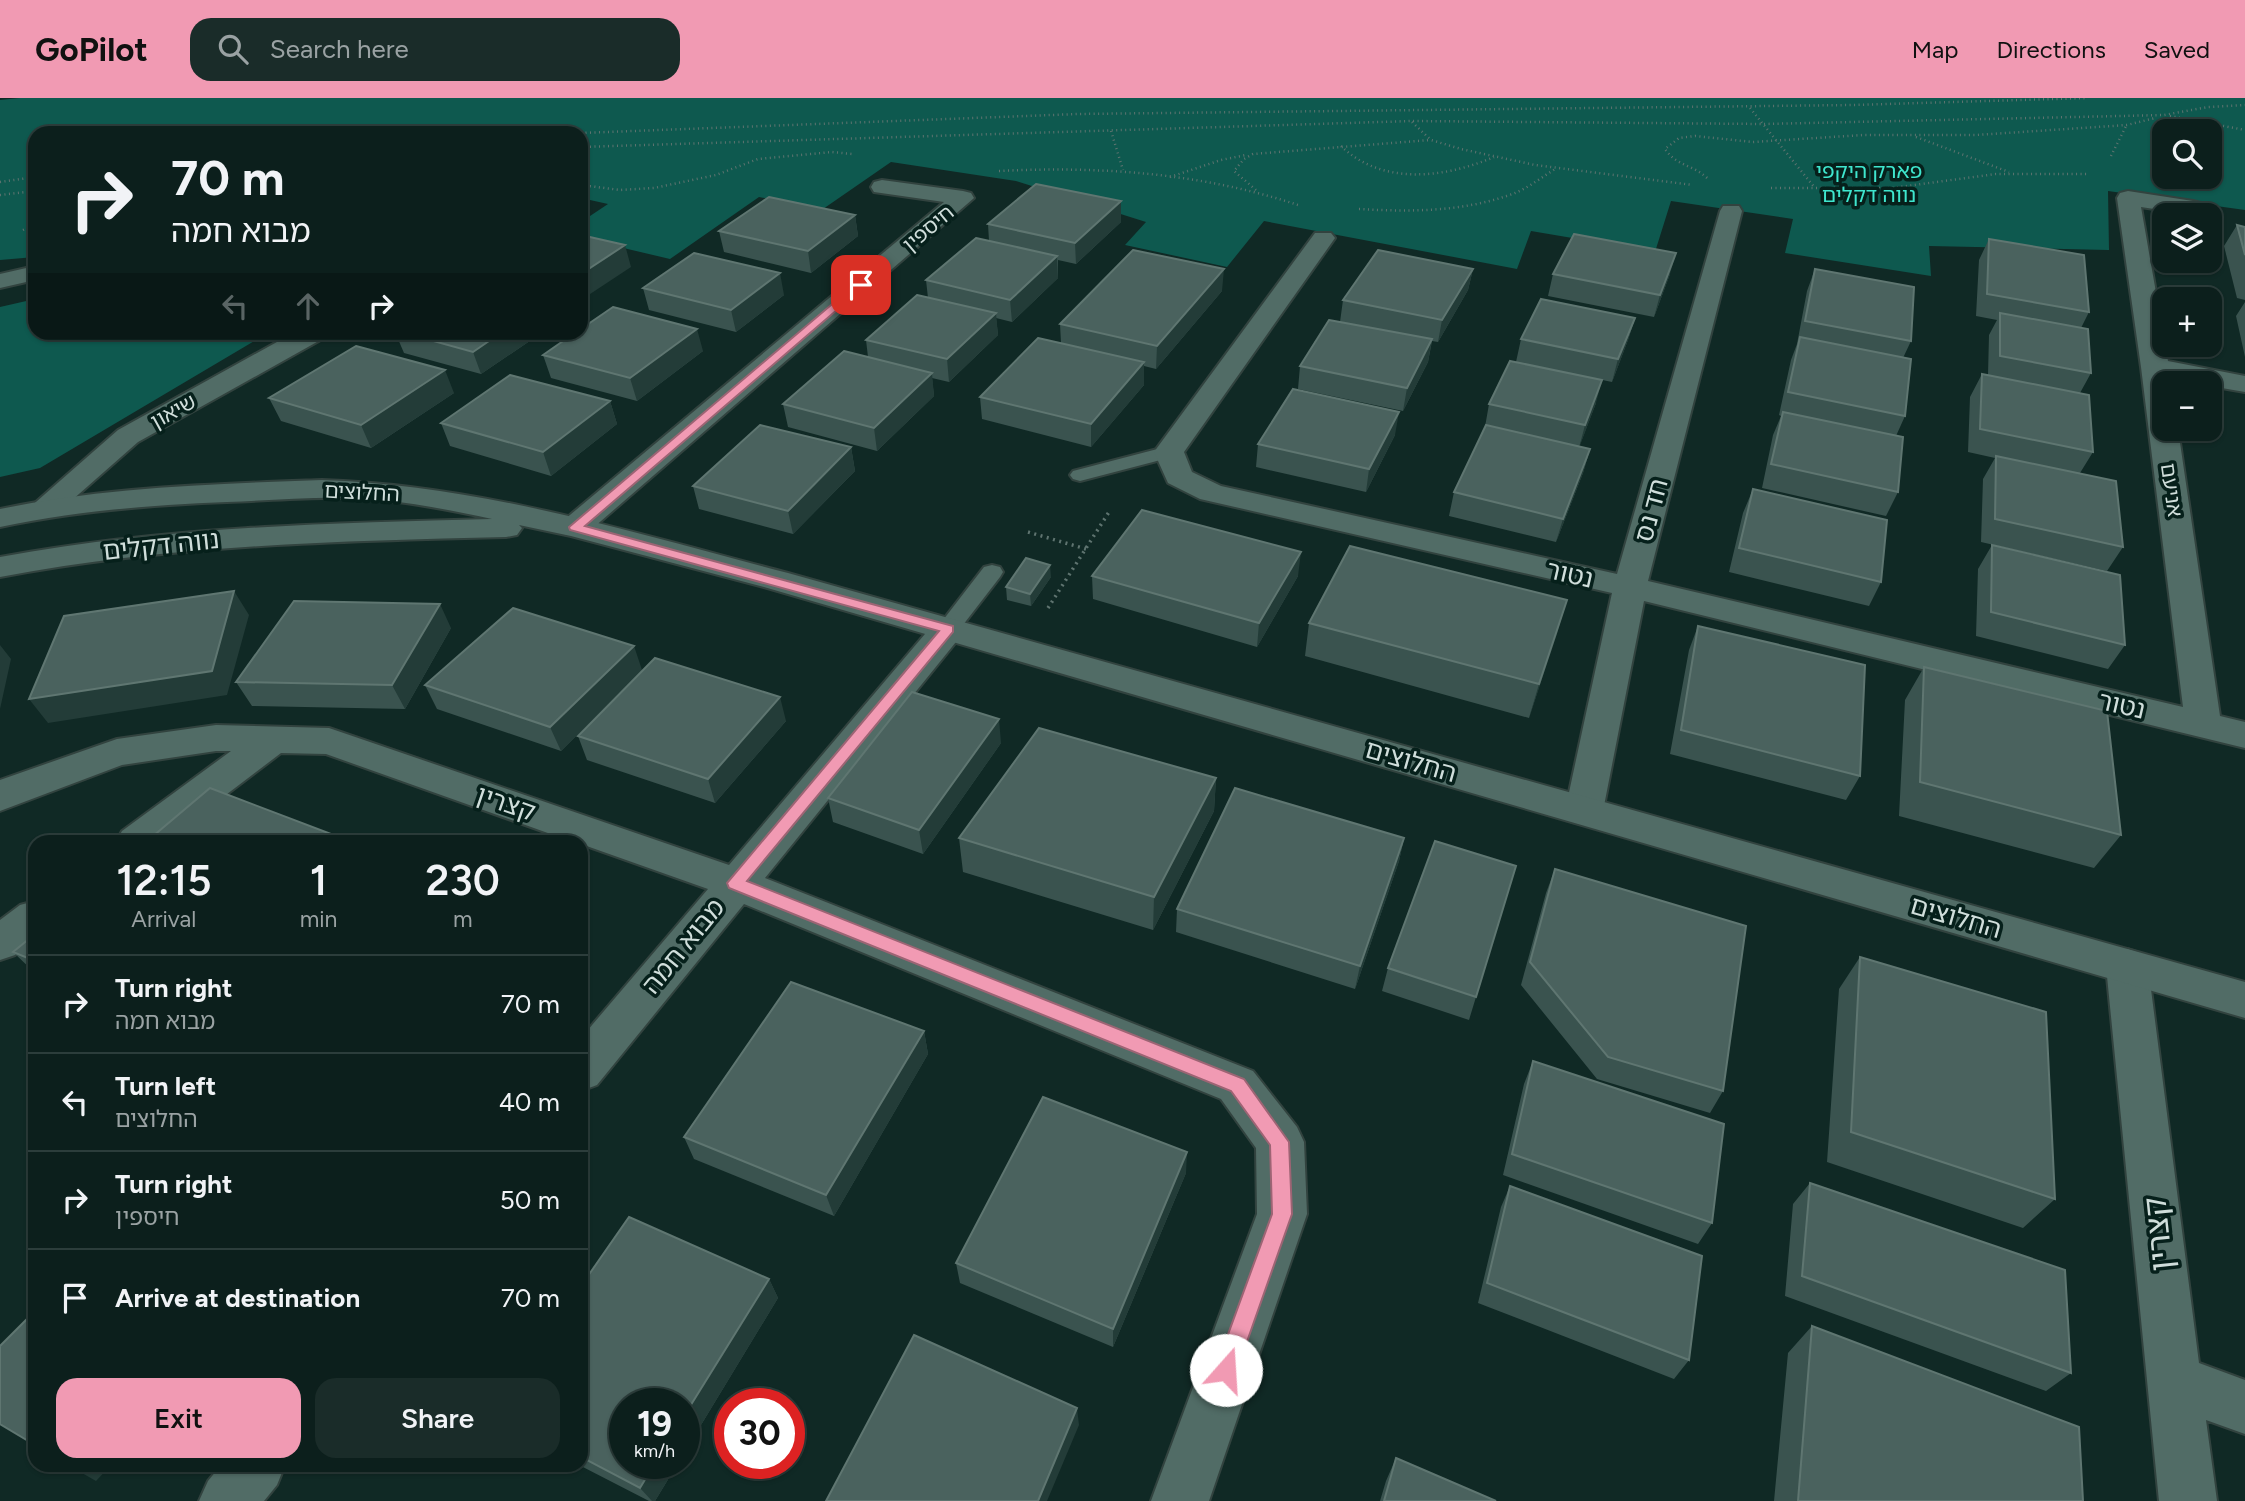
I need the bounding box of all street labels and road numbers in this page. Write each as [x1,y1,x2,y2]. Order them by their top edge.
street label: חיספין [897,199,959,257]
street label: שיאון [146,388,200,434]
street label: אניעם [2156,462,2188,518]
street label: חד נס [1627,475,1675,545]
street label: החלוצים [324,478,400,506]
street label: נווה דקלים [101,523,221,567]
street label: נטור [1543,553,1597,595]
street label: נטור [2095,684,2149,726]
street label: החלוצים [1362,733,1460,789]
street label: קצרין [472,778,540,828]
street label: החלוצים [1907,889,2005,945]
street label: מבוא חמה [635,892,731,1000]
street label: קצרין [2135,1195,2181,1273]

